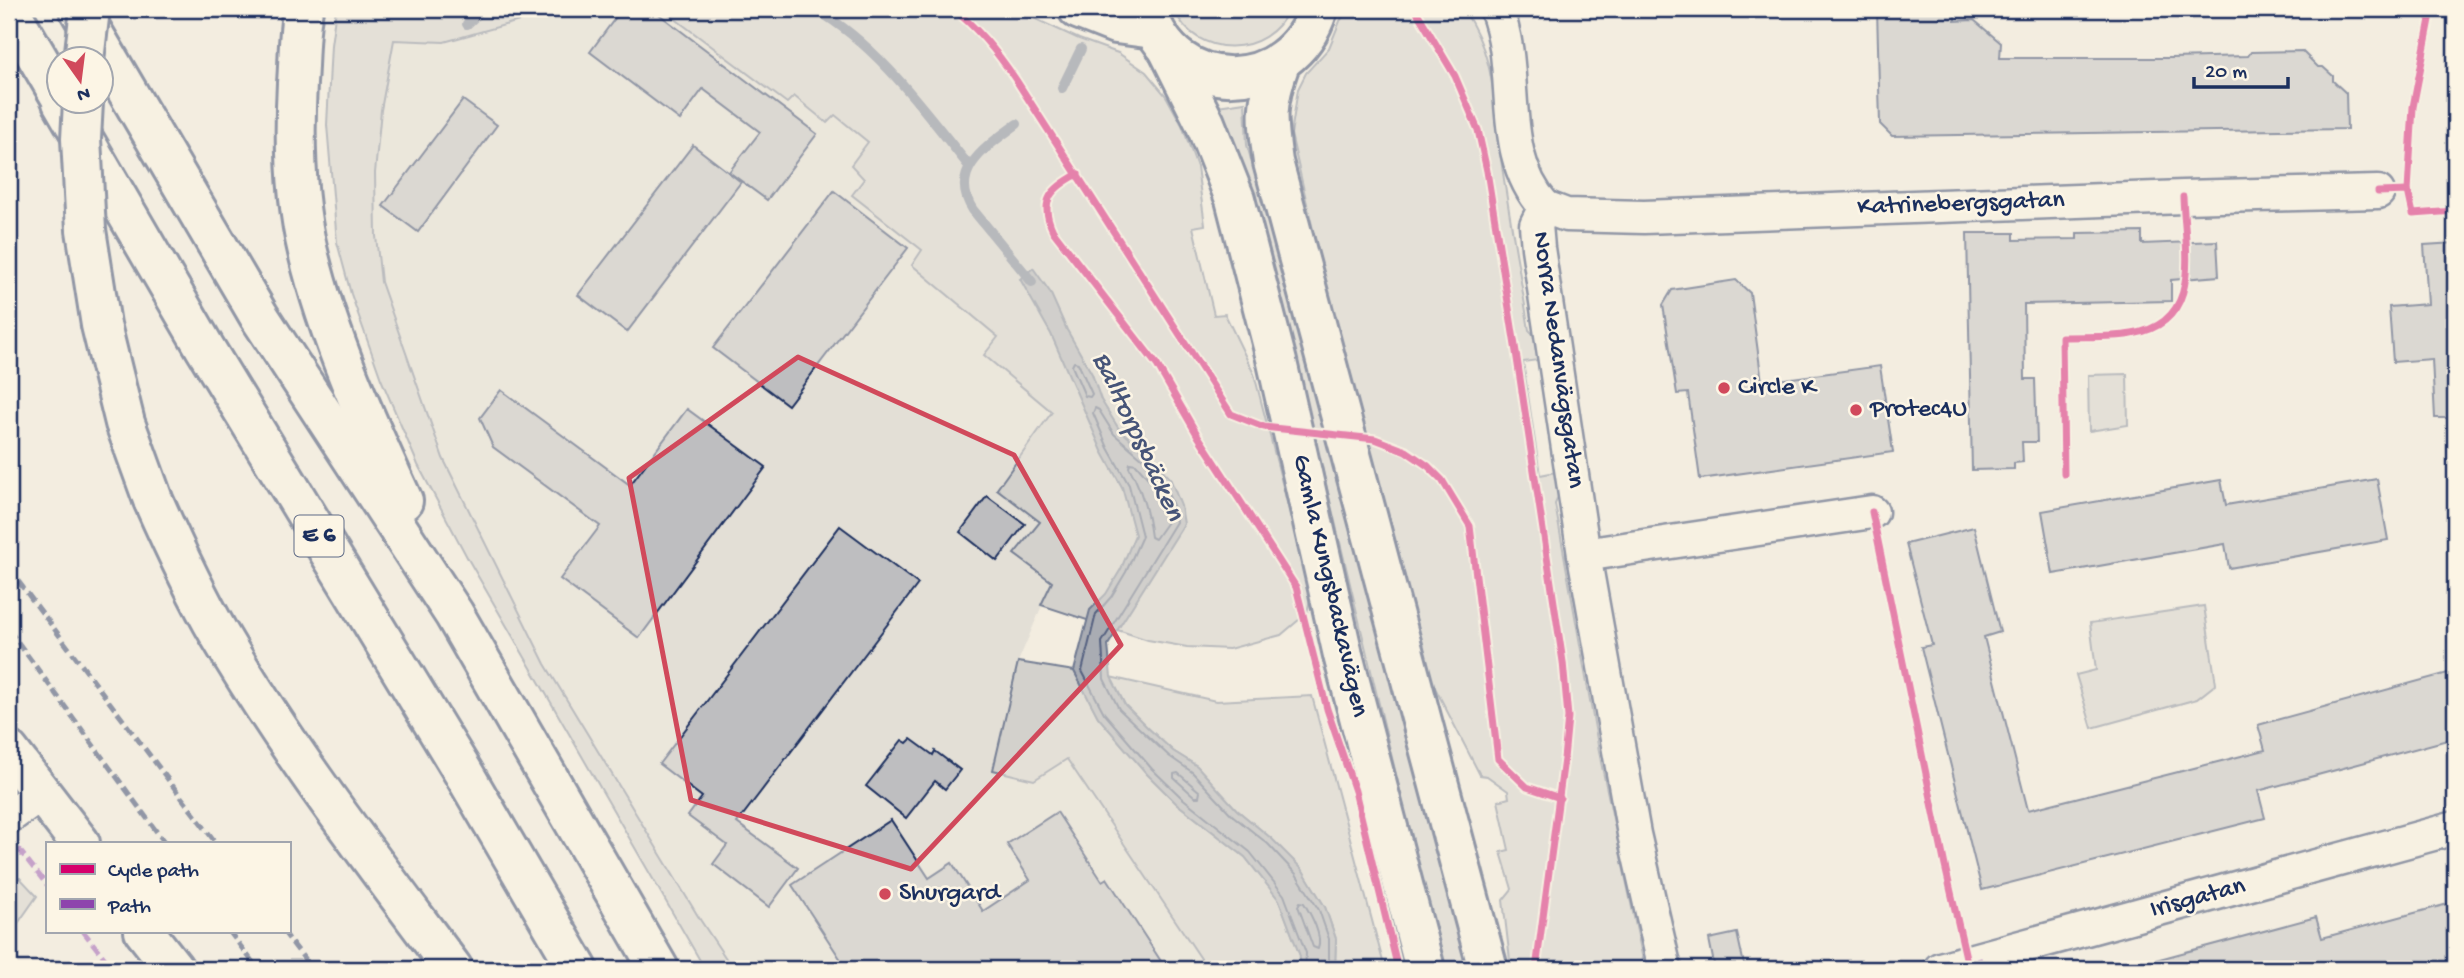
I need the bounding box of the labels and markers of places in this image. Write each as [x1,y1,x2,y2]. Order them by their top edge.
place label: Circle K [1738,373,1818,404]
marker: Circle K [1716,380,1732,396]
place label: Protec4U [1869,395,1967,426]
marker: Protec4U [1848,402,1864,418]
place label: Shurgard [899,879,1002,910]
marker: Shurgard [877,886,893,902]

